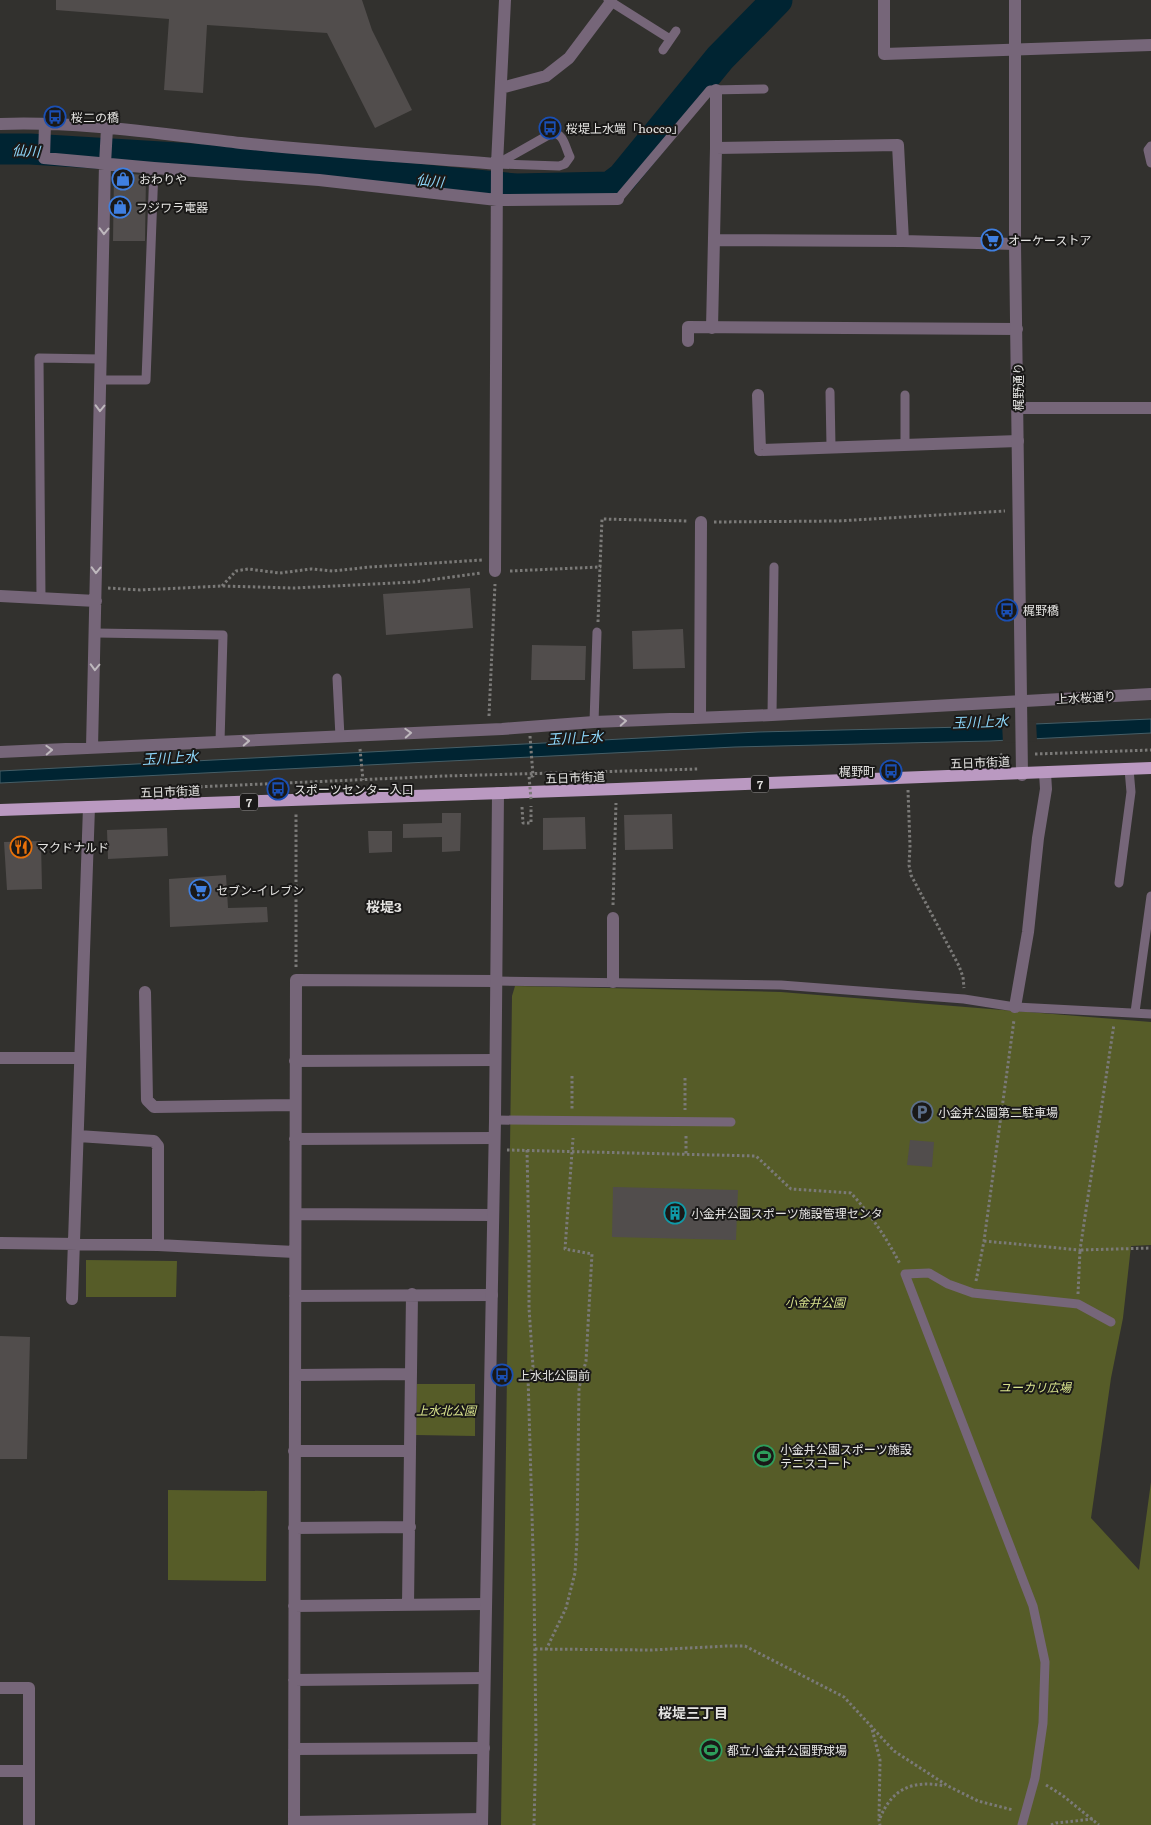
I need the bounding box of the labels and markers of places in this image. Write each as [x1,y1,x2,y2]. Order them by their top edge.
bus stop icon: 桜二の橋 [43,105,67,129]
place label: 桜二の橋 [71,108,119,126]
bus stop icon: 桜堤上水端「hocco」 [538,116,562,140]
place label: 桜堤上水端「hocco」 [566,119,684,137]
shop icon: おわりや [111,167,135,191]
place label: おわりや [139,170,187,188]
shop icon: フジワラ電器 [108,195,132,219]
place label: フジワラ電器 [136,198,208,216]
supermarket icon: オーケーストア [980,228,1004,252]
place label: オーケーストア [1008,231,1091,249]
bus stop icon: 梶野橋 [995,598,1019,622]
place label: 梶野橋 [1023,601,1059,619]
bus stop icon: 梶野町 [879,759,903,783]
place label: 梶野町 [839,762,875,780]
bus stop icon: スポーツセンター入口 [266,777,290,801]
place label: スポーツセンター入口 [294,780,414,798]
restaurant icon: マクドナルド [9,835,33,859]
place label: マクドナルド [37,838,109,856]
supermarket icon: セブン-イレブン [188,878,212,902]
place label: セブン-イレブン [216,881,304,899]
parking icon: 小金井公園第二駐車場 [910,1100,934,1124]
place label: 小金井公園第二駐車場 [938,1103,1058,1121]
building icon: 小金井公園スポーツ施設管理センタ [663,1201,687,1225]
place label: 小金井公園スポーツ施設管理センタ [691,1204,883,1222]
bus stop icon: 上水北公園前 [490,1363,514,1387]
place label: 上水北公園前 [518,1366,590,1384]
place label: 小金井公園スポーツ施設 テニスコート [780,1440,912,1472]
sports icon: 小金井公園スポーツ施設 テニスコート [752,1444,776,1468]
sports icon: 都立小金井公園野球場 [699,1738,723,1762]
place label: 都立小金井公園野球場 [727,1741,847,1759]

